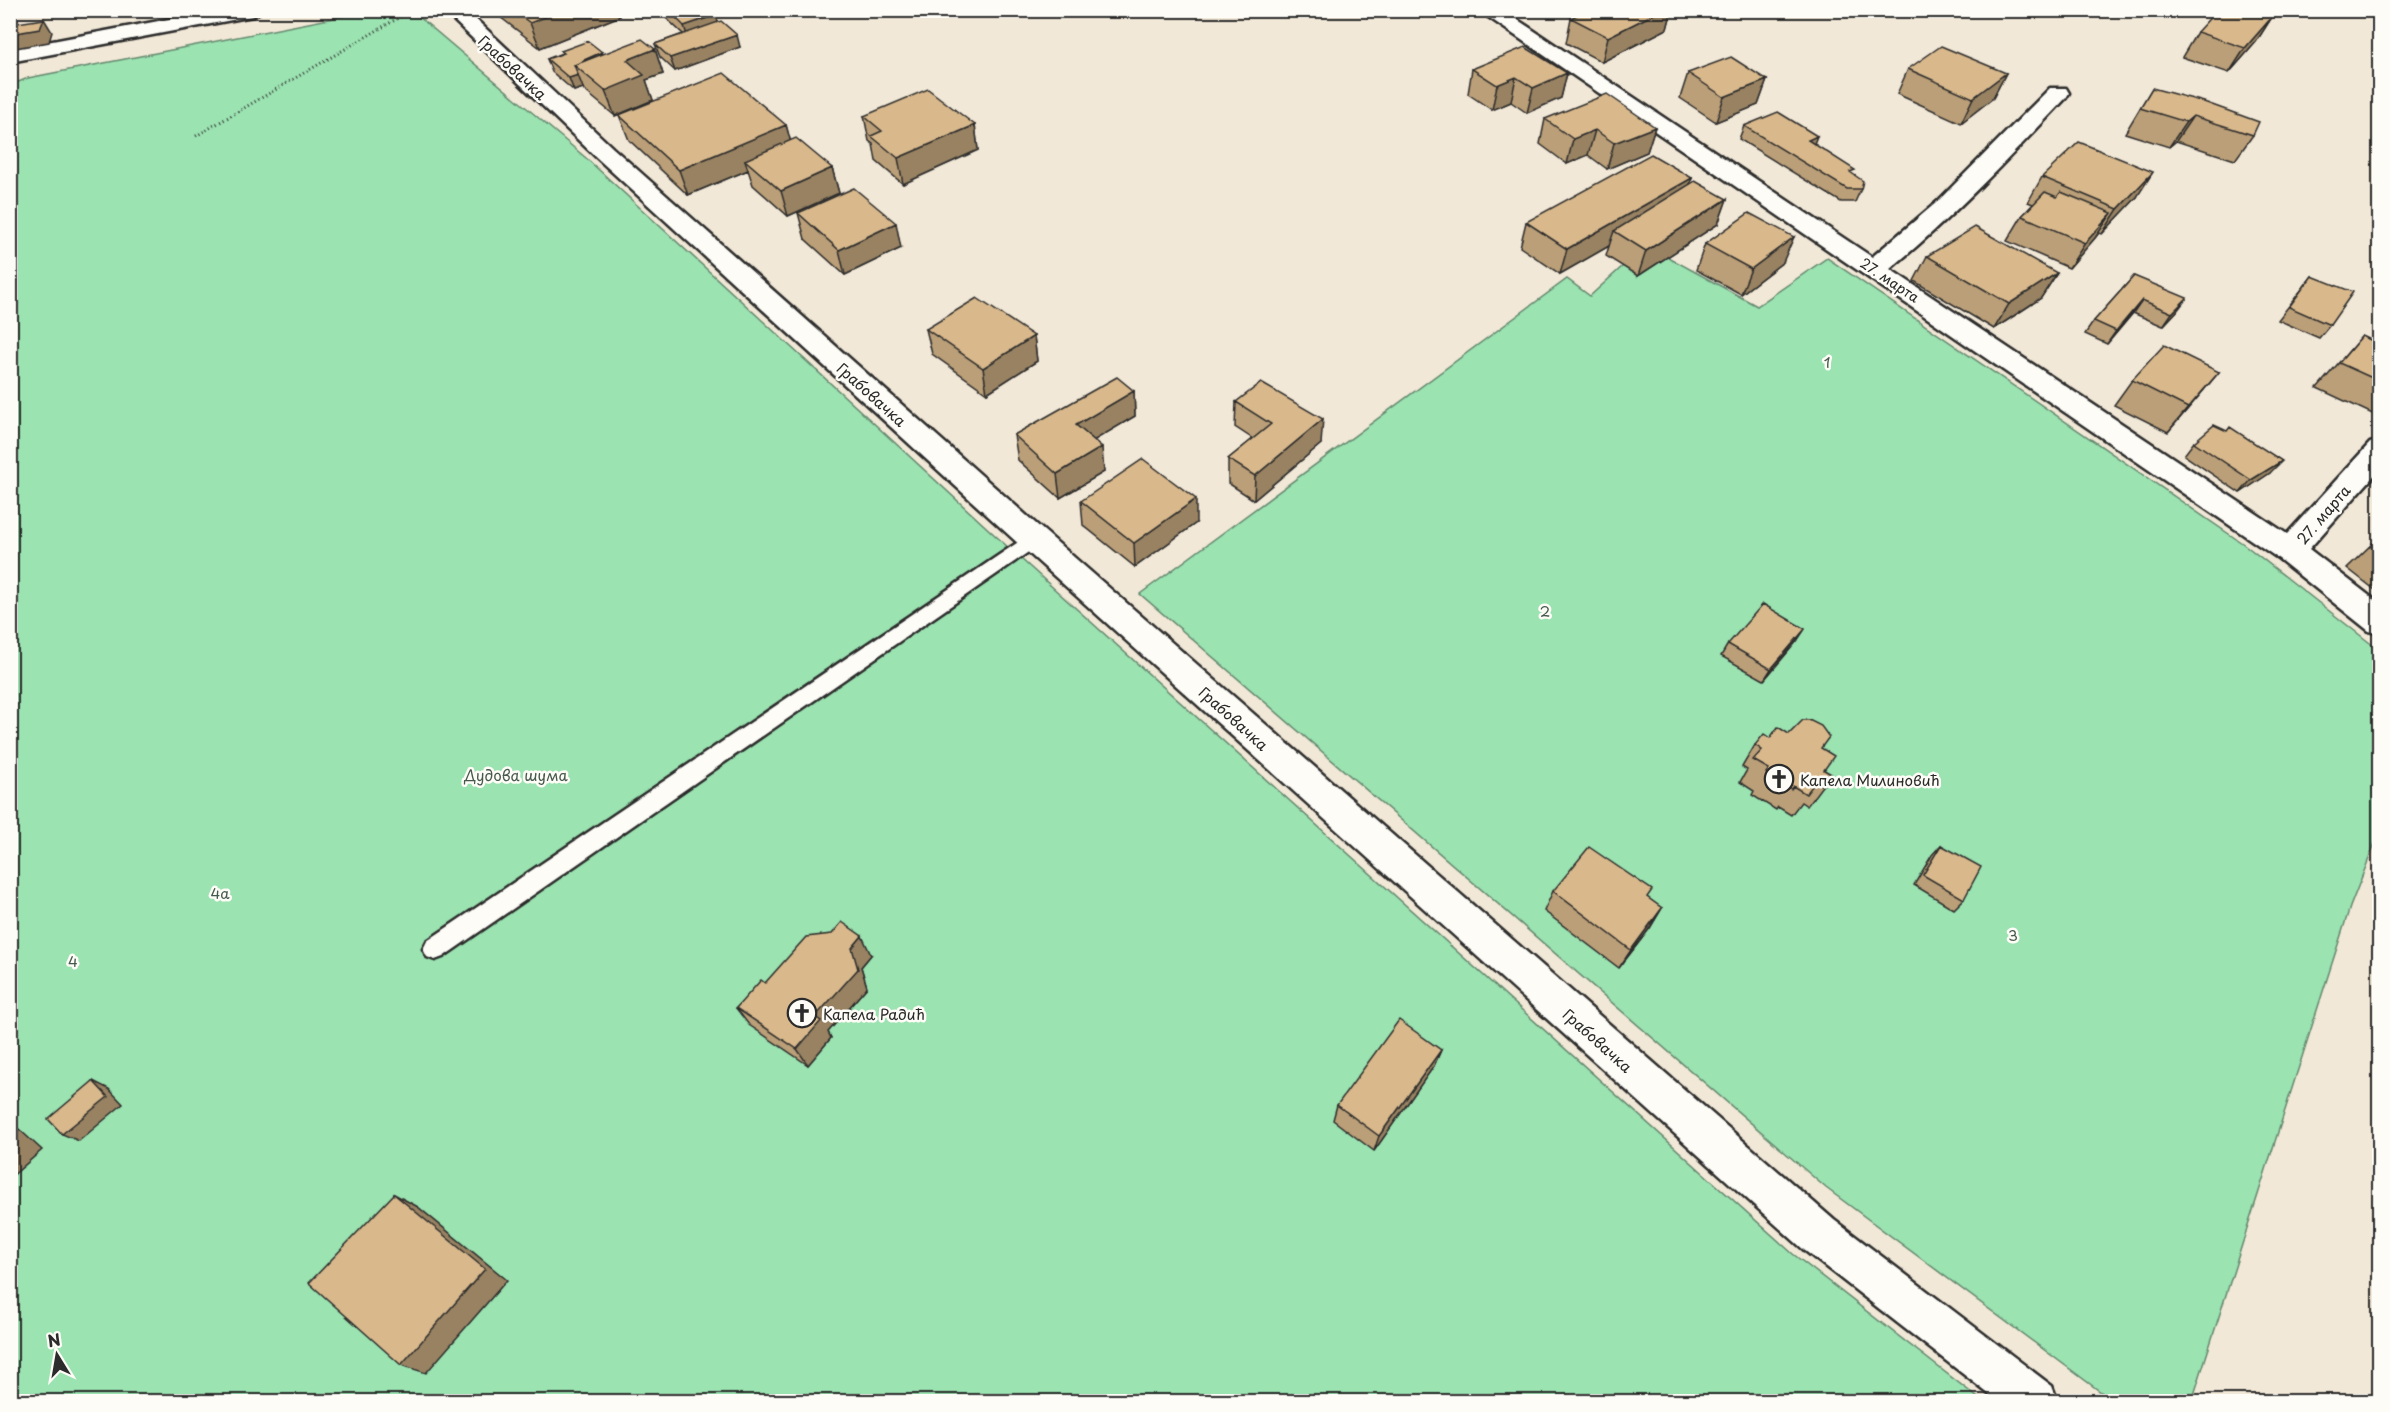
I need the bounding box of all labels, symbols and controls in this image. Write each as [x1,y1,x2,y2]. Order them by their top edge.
street label: Грабовачка [474,29,553,105]
street label: 27. марта [1856,253,1924,308]
park label: 1 [1824,350,1830,373]
street label: Грабовачка [832,357,912,432]
street label: 27. марта [2291,479,2356,549]
park label: 2 [1540,599,1550,622]
street label: Грабовачка [1194,681,1274,756]
park label: Дудова шума [463,763,568,786]
church icon: Капела Милиновић [1763,763,1795,795]
place label: Капела Милиновић [1800,768,1940,791]
park label: 4a [210,881,230,904]
park label: 3 [2008,923,2018,946]
park label: 4 [68,949,78,972]
church icon: Капела Радић [786,997,818,1029]
place label: Капела Радић [823,1002,925,1025]
street label: Грабовачка [1558,1003,1638,1078]
north arrow [27,1325,87,1385]
text: N [45,1326,62,1352]

